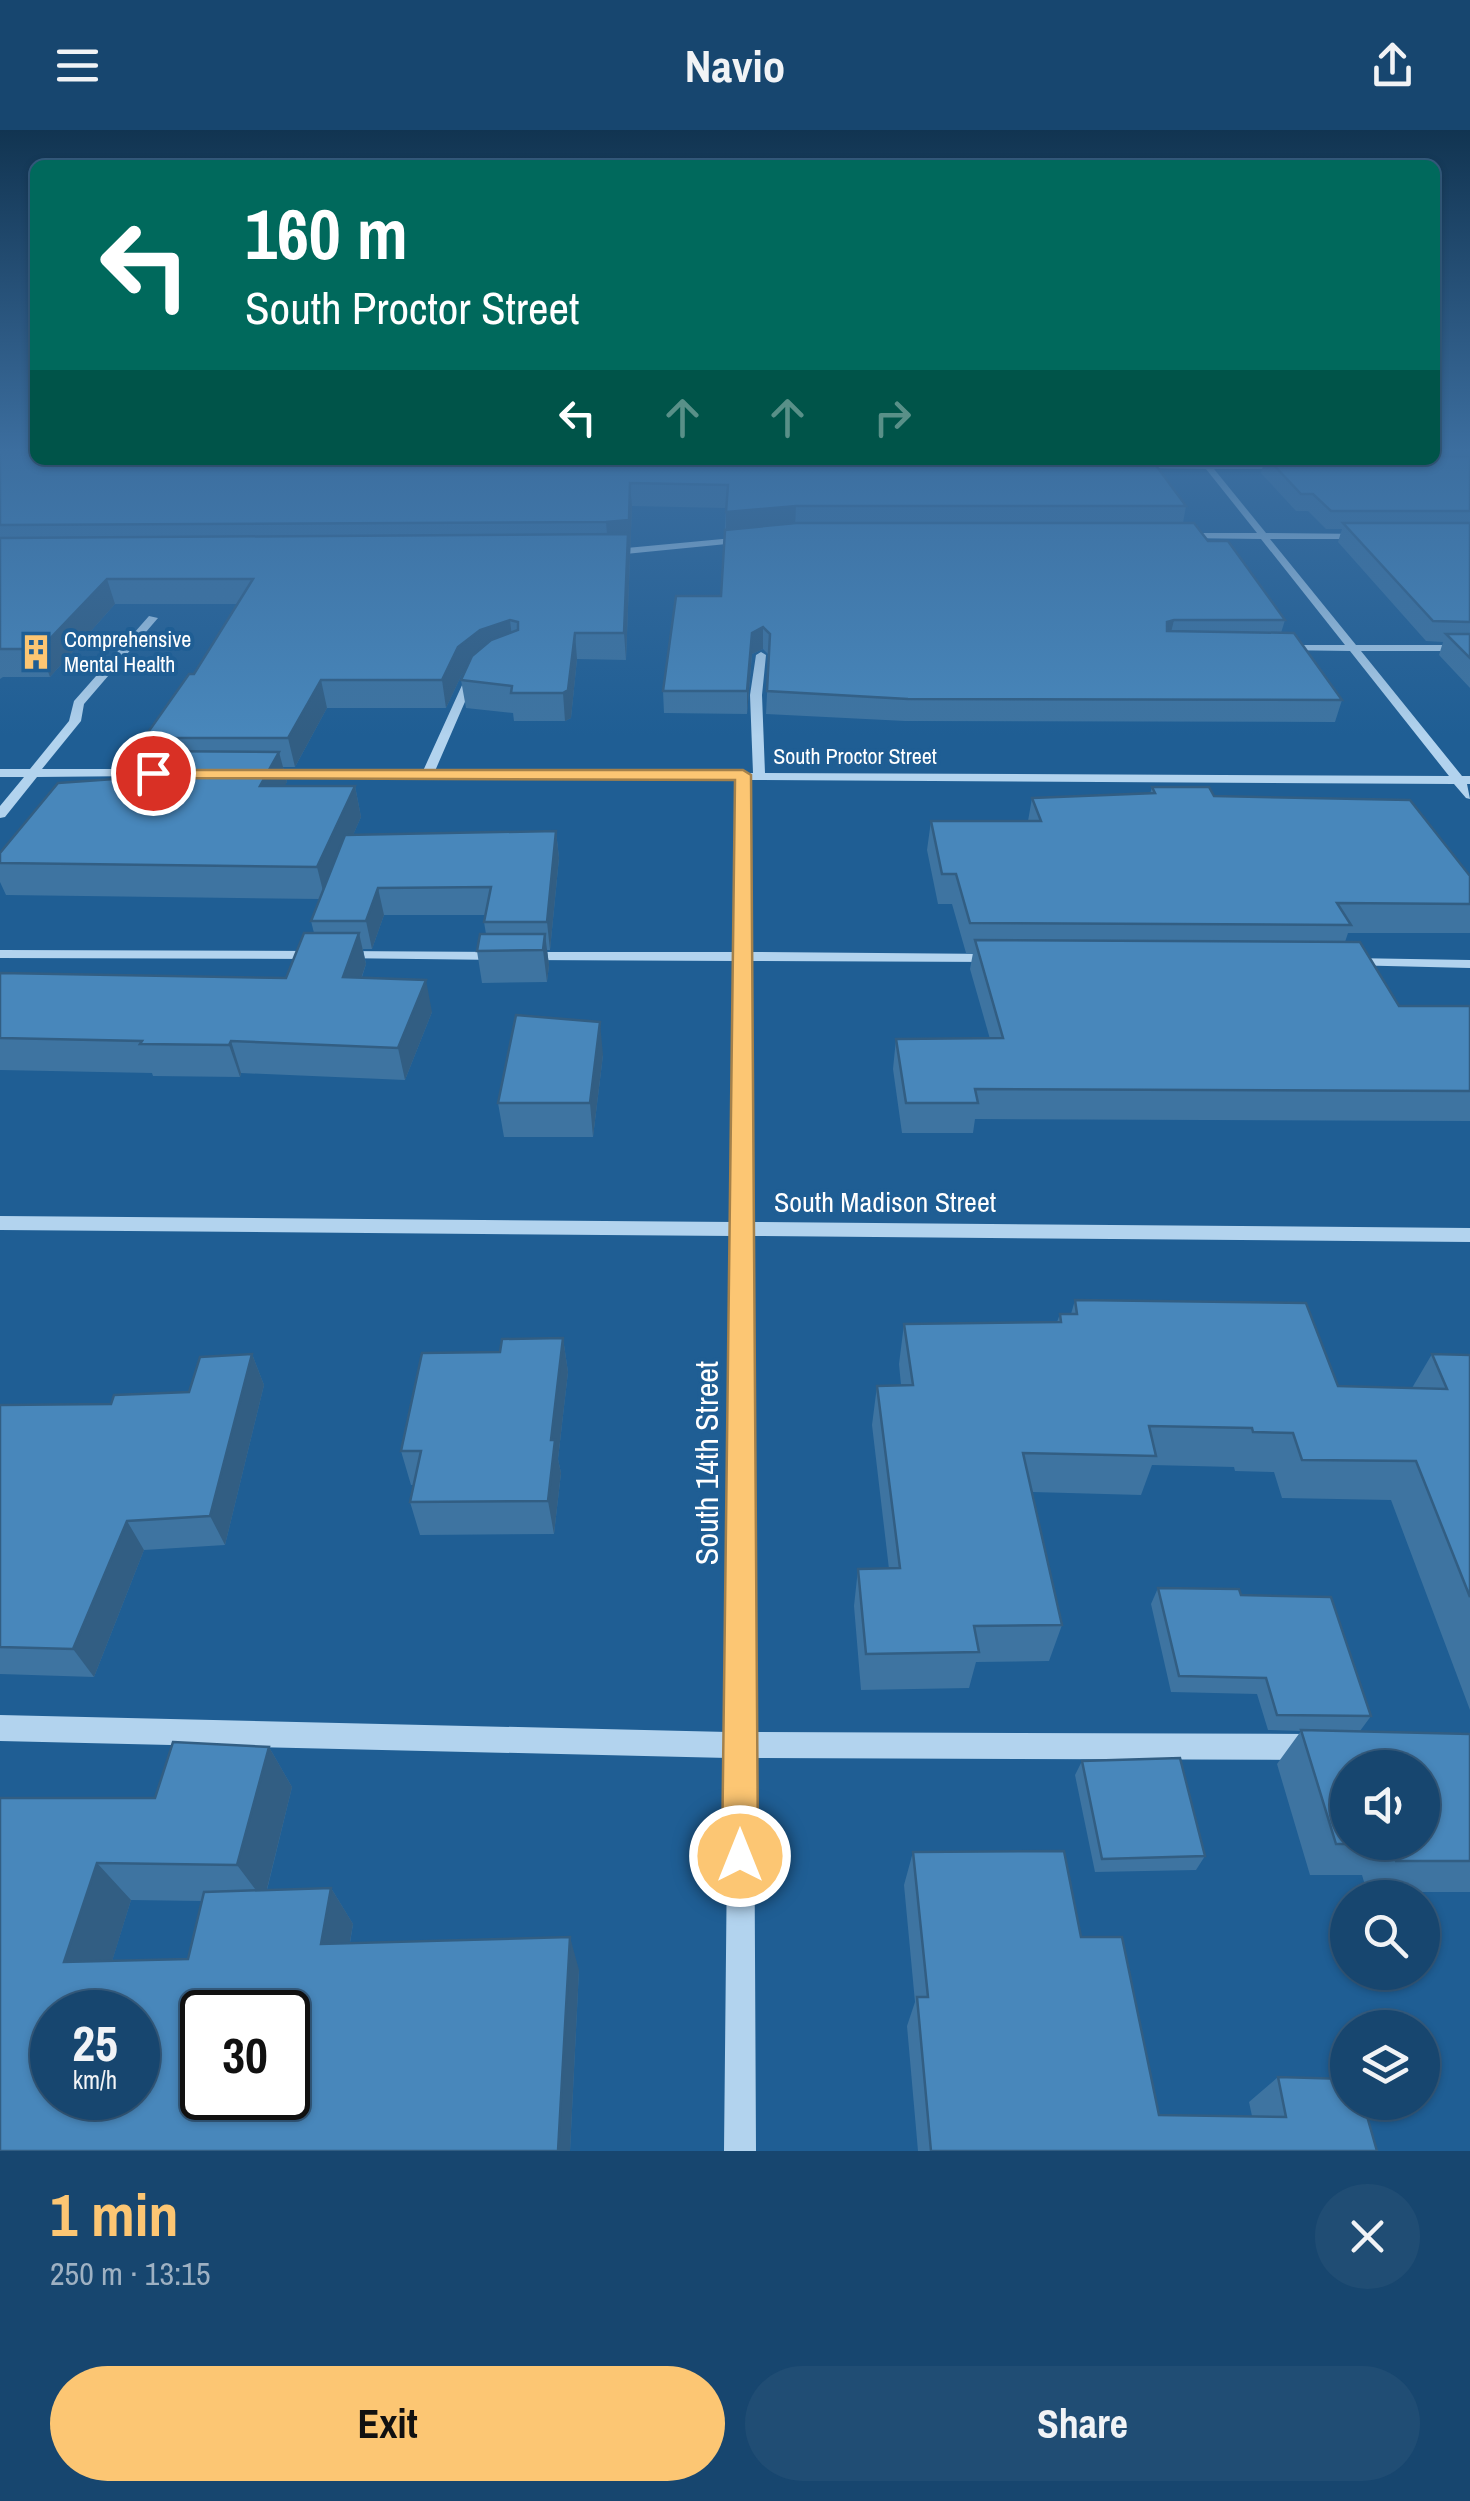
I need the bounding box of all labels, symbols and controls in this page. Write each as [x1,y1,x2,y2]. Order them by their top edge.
text: Navio [685,35,785,96]
icon: menu [50,38,105,93]
icon: share [1365,38,1420,93]
text: 160 m [245,187,408,281]
icon: left [80,200,210,330]
text: South Proctor Street [245,277,579,338]
icon: left [550,390,605,445]
icon: ahead [655,390,710,445]
icon: ahead [760,390,815,445]
icon: right [865,390,920,445]
place label: Comprehensive Mental Health [64,624,191,679]
building icon: Comprehensive Mental Health [17,633,55,671]
pin [111,731,196,816]
street label: South Proctor Street [773,741,937,771]
icon: arrive [126,746,181,801]
street label: South Madison Street [774,1183,996,1221]
street label: South 14th Street [685,1361,728,1565]
map controls [1330,1750,1440,2120]
button: sound [1330,1750,1440,1860]
position arrow [688,1804,792,1908]
button: search [1330,1880,1440,1990]
speed limit sign: 30 [180,1990,310,2120]
text: 25 [72,2009,118,2077]
button: layers [1330,2010,1440,2120]
text: km/h [73,2063,117,2097]
text: 1 min [50,2174,179,2255]
button: close [1315,2184,1420,2289]
text: 250 m · 13:15 [50,2252,210,2295]
button: Exit [50,2366,725,2481]
button: Share [745,2366,1420,2481]

